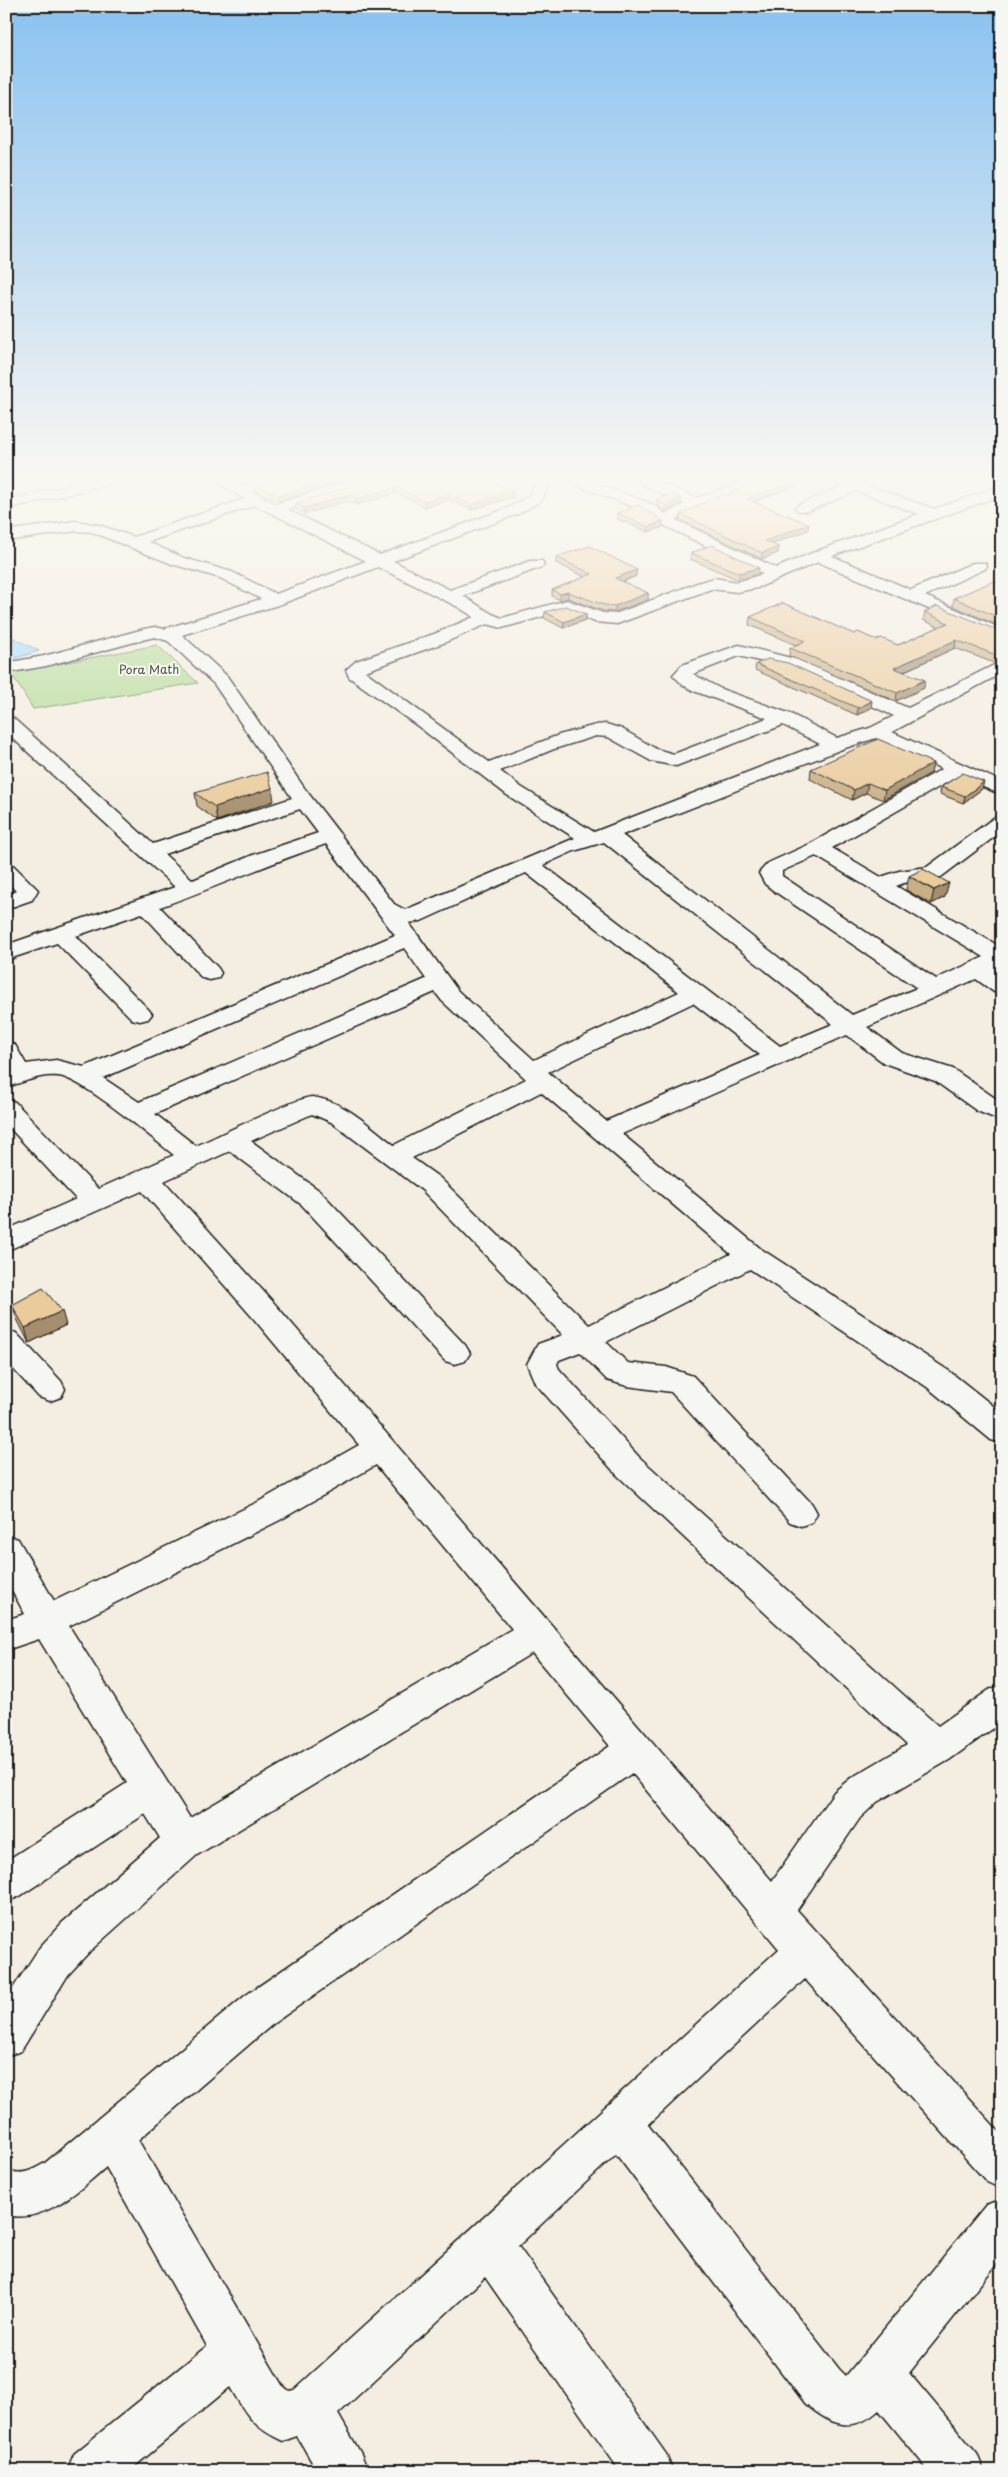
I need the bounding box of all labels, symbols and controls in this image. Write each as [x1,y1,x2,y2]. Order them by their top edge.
park label: Pora Math [119,660,179,678]

